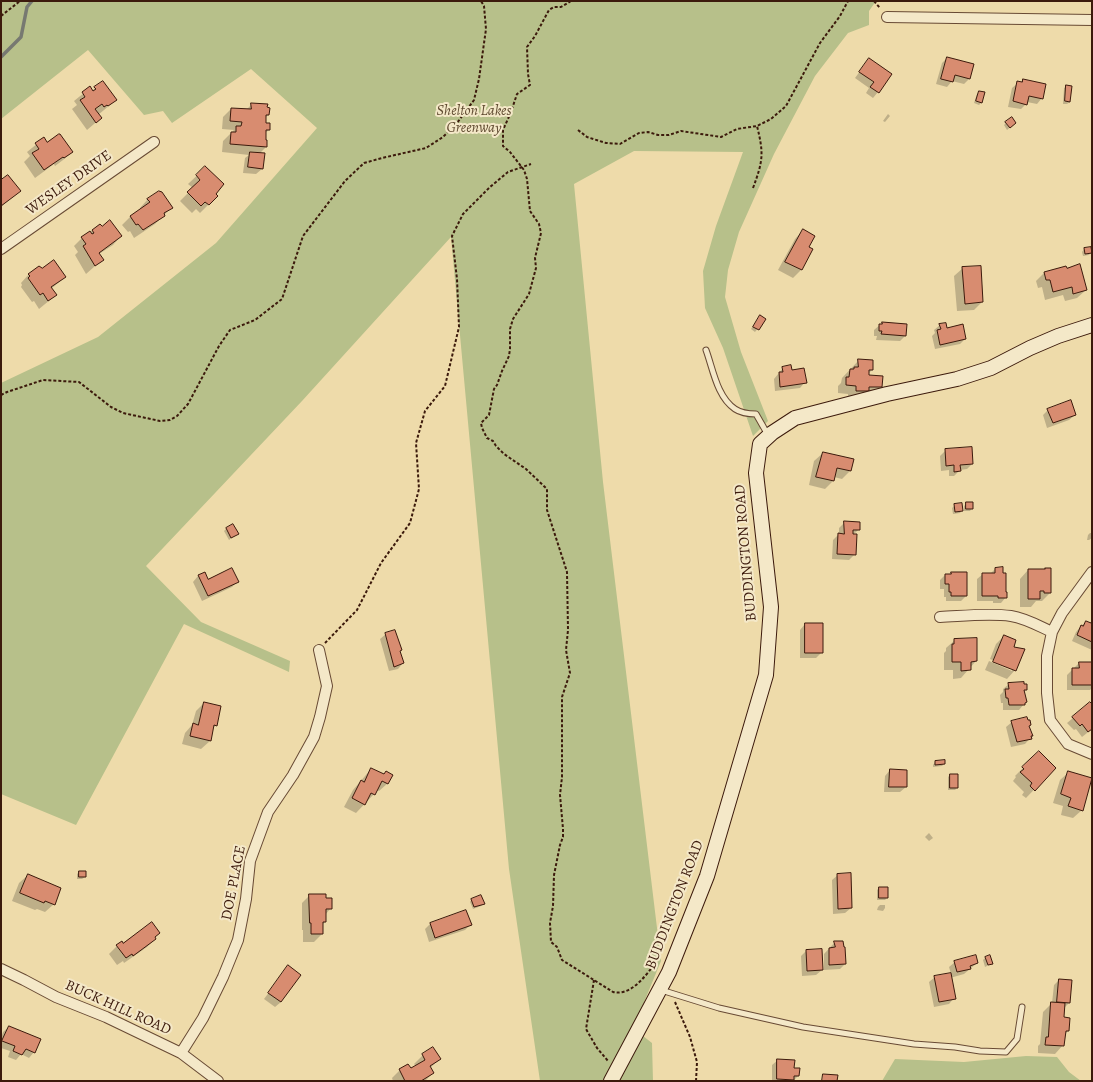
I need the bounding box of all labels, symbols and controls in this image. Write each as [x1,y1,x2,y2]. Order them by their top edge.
park label: Shelton Lakes Greenway [436,102,512,137]
street label: WESLEY DRIVE [23,147,115,219]
street label: BUDDINGTON ROAD [731,484,761,622]
street label: BUDDINGTON ROAD [642,838,708,972]
street label: DOE PLACE [218,844,250,922]
street label: BUCK HILL ROAD [62,977,174,1039]

